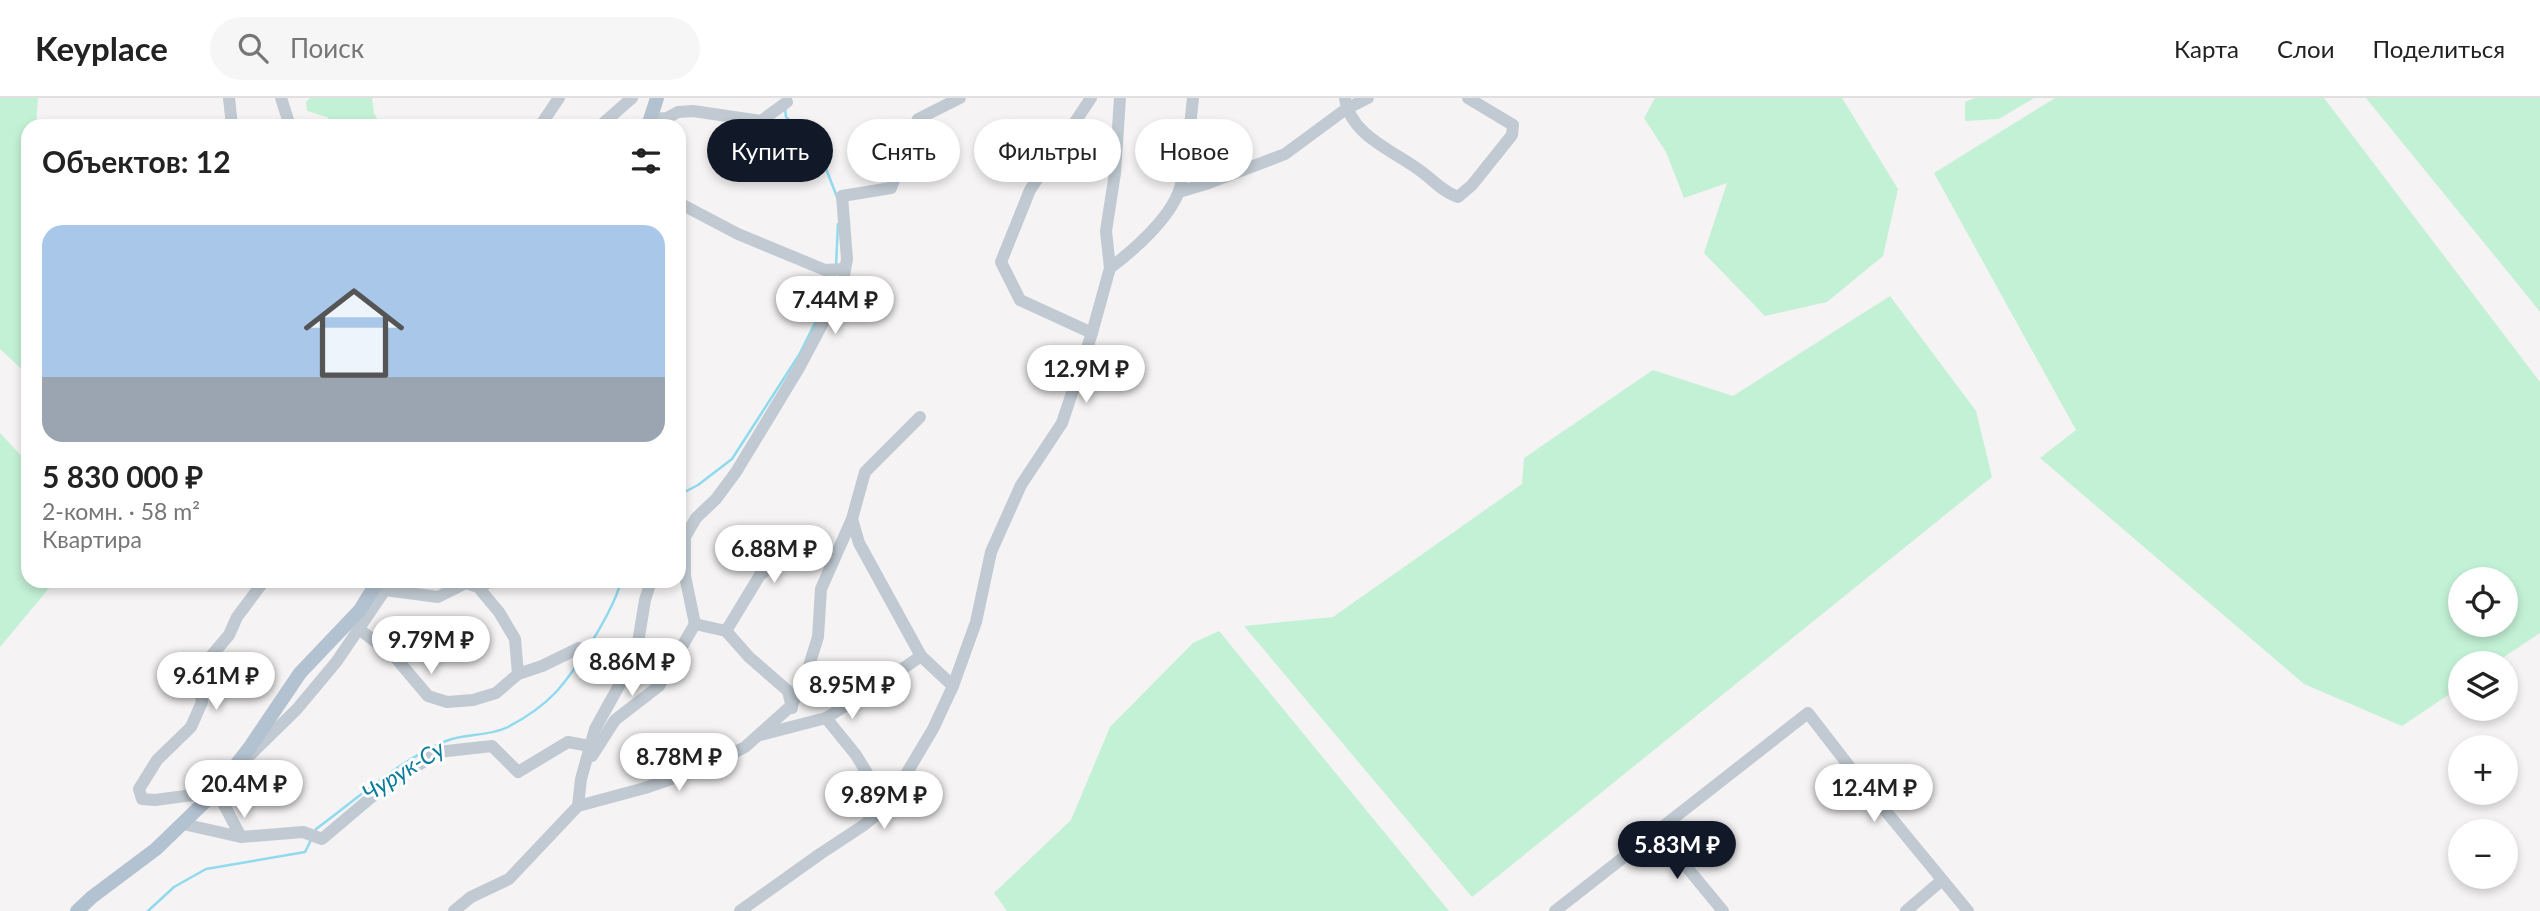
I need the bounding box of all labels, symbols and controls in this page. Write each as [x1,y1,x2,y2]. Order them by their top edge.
search box [210,17,700,80]
text: Keyplace [35,28,168,68]
icon: search [234,29,272,67]
text: Поиск [290,32,364,64]
text: Карта [2174,34,2239,63]
text: Слои [2277,34,2334,63]
text: Поделиться [2372,34,2505,63]
chip: Купить [707,119,833,182]
chip: Снять [847,119,960,182]
chip: Фильтры [974,119,1121,182]
chip: Новое [1135,119,1253,182]
icon: filters [627,142,665,180]
text: Объектов: 12 [42,143,231,179]
icon: home [291,270,417,396]
pin: 7.44M ₽ [770,276,900,336]
text: 7.44M ₽ [792,285,878,313]
pin: 12.9M ₽ [1021,345,1151,405]
text: 12.9M ₽ [1043,354,1129,382]
text: 5 830 000 ₽ [42,458,203,494]
text: 2-комн. · 58 m² [42,497,200,525]
text: Квартира [42,525,142,553]
pin: 6.88M ₽ [709,526,839,585]
text: 6.88M ₽ [731,534,817,562]
map controls [2448,567,2518,889]
button: locate [2448,567,2518,637]
pin: 9.79M ₽ [366,616,496,676]
text: 9.79M ₽ [388,625,474,653]
pin: 8.86M ₽ [567,638,697,698]
text: 8.86M ₽ [589,647,675,675]
button: layers [2448,651,2518,721]
pin: 9.61M ₽ [151,652,281,712]
text: 9.61M ₽ [173,661,259,689]
pin: 8.95M ₽ [787,662,917,721]
text: 8.95M ₽ [809,670,895,698]
water label: Чурук-Су [357,733,450,806]
pin: 8.78M ₽ [614,734,744,793]
button: + [2448,735,2518,805]
text: 8.78M ₽ [636,742,722,770]
pin: 20.4M ₽ [179,760,309,820]
pin: 12.4M ₽ [1809,764,1939,824]
text: 20.4M ₽ [201,769,287,797]
pin: 9.89M ₽ [819,772,949,831]
text: 12.4M ₽ [1831,773,1917,801]
text: 9.89M ₽ [841,780,927,808]
button: − [2448,819,2518,889]
pin: 5.83M ₽ [1612,822,1742,881]
text: 5.83M ₽ [1634,830,1720,858]

